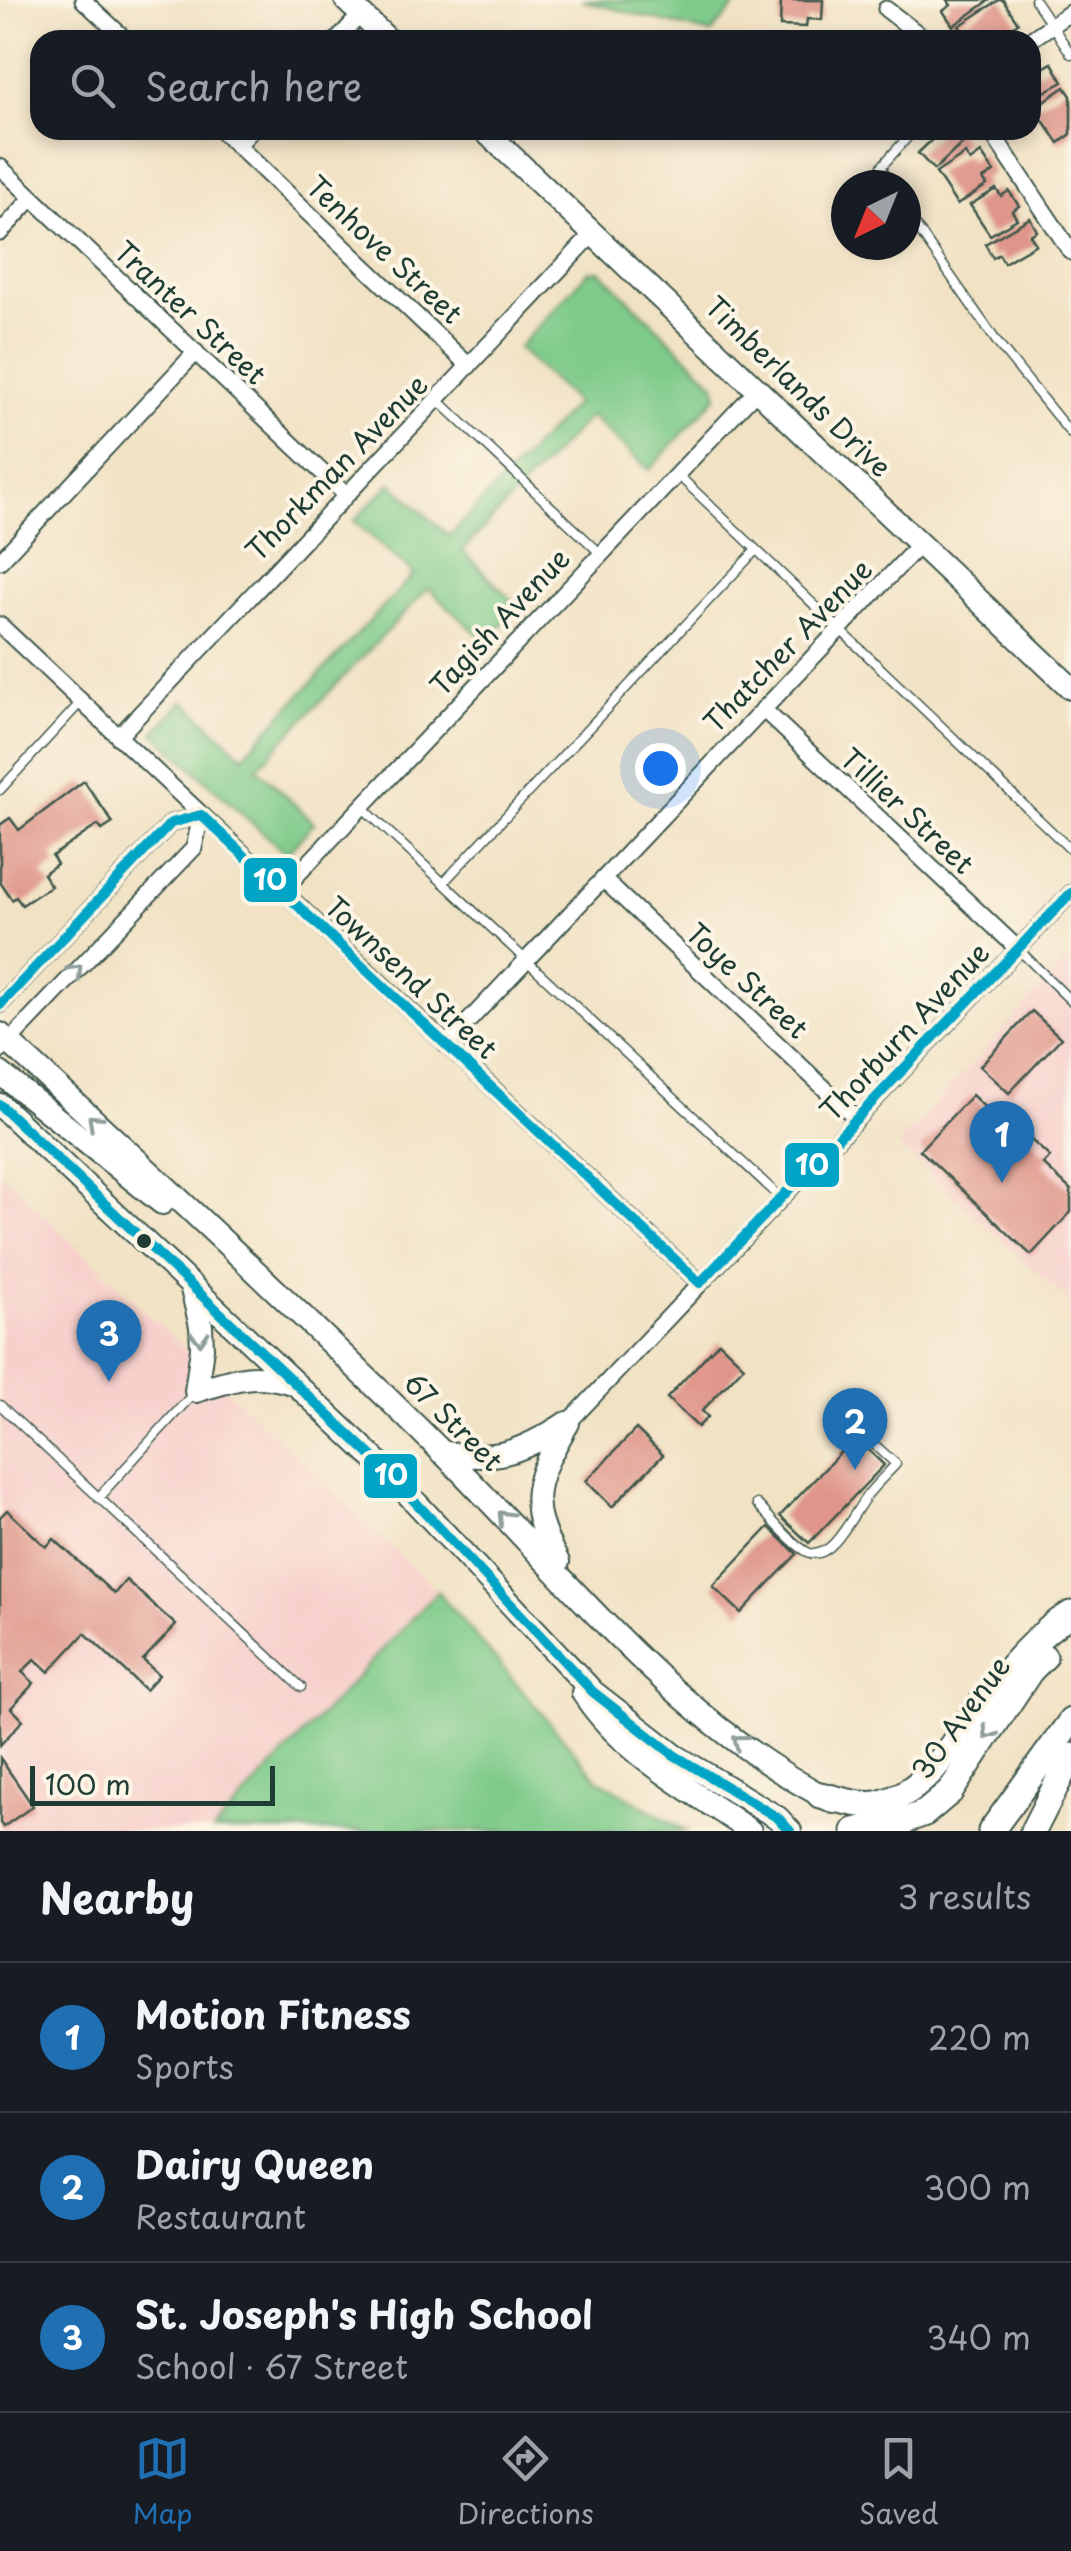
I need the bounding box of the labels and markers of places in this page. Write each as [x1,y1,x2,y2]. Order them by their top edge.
pin: 1 [970,1100,1034,1183]
unlabelled marker [134,1231,154,1251]
pin: 3 [76,1300,142,1382]
pin: 2 [822,1388,888,1470]

